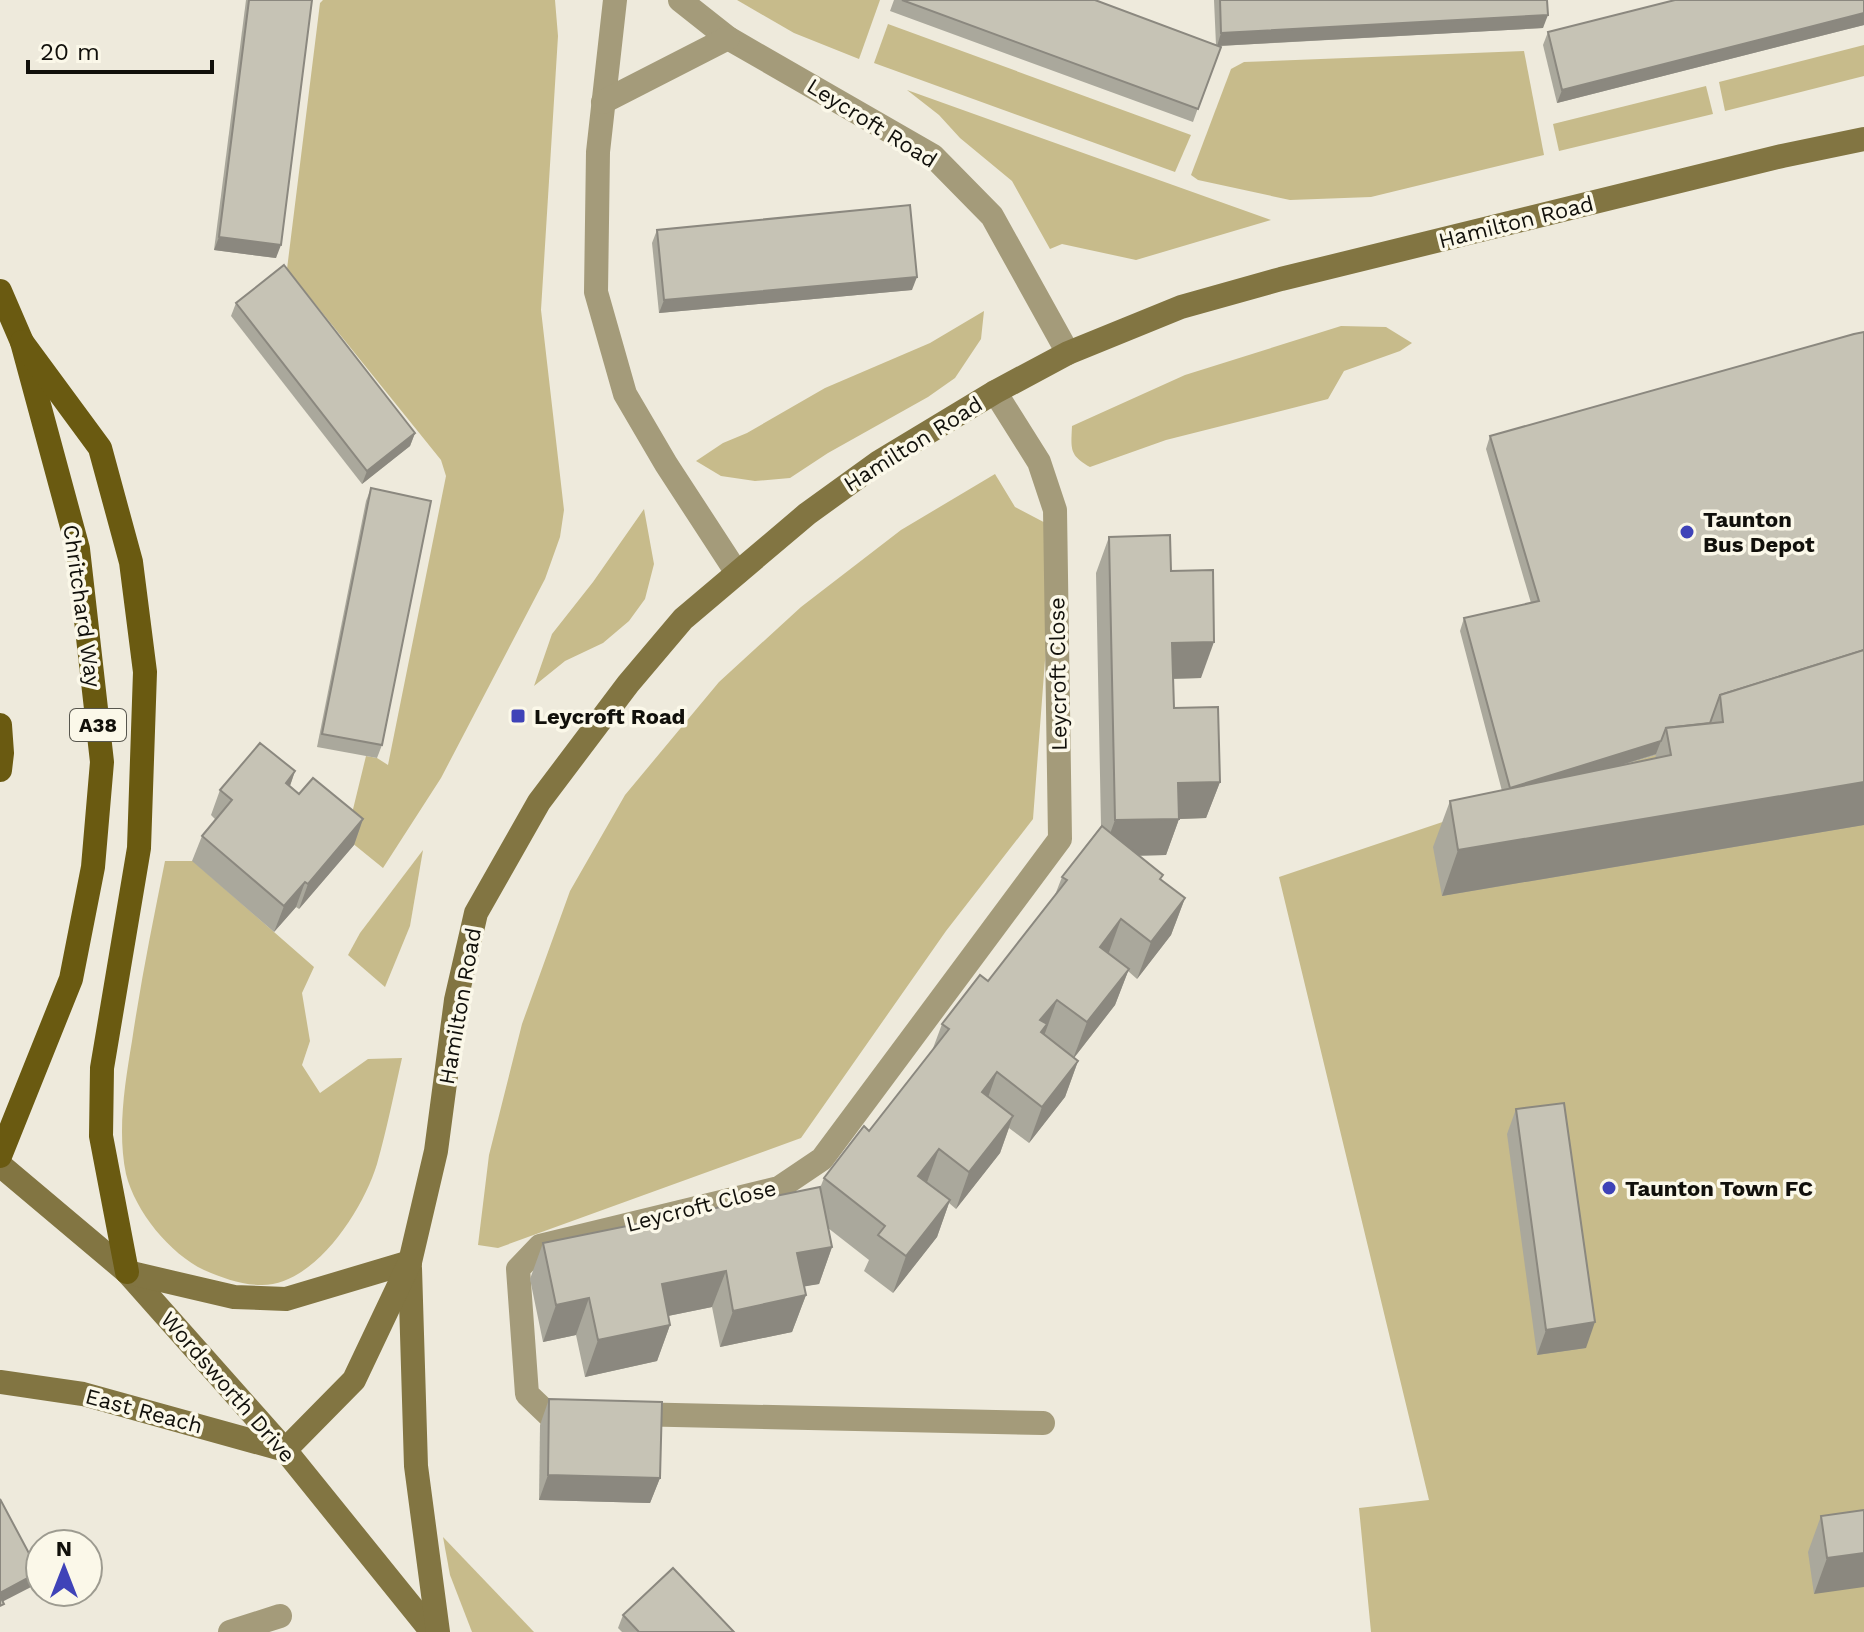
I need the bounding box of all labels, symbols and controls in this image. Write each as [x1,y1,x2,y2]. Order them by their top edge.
scale bar [28,24,212,74]
text: 20 m [40,38,100,66]
street label: Leycroft Road [803,73,941,173]
street label: Hamilton Road [1436,191,1596,253]
street label: Hamilton Road [839,391,987,497]
place label: Taunton Bus Depot [1703,507,1815,557]
street label: Chritchard Way [58,523,106,690]
marker: Taunton Bus Depot [1678,523,1696,541]
street label: Leycroft Close [1044,597,1072,751]
place label: Leycroft Road [534,704,685,729]
marker: Leycroft Road [509,707,527,725]
road number: A38 [70,709,126,741]
street label: Hamilton Road [434,926,486,1086]
street label: Leycroft Close [623,1175,779,1237]
place label: Taunton Town FC [1625,1176,1813,1201]
marker: Taunton Town FC [1600,1179,1618,1197]
street label: Wordsworth Drive [156,1307,300,1467]
street label: East Reach [83,1383,205,1439]
north arrow [24,1528,104,1608]
text: N [56,1536,72,1561]

